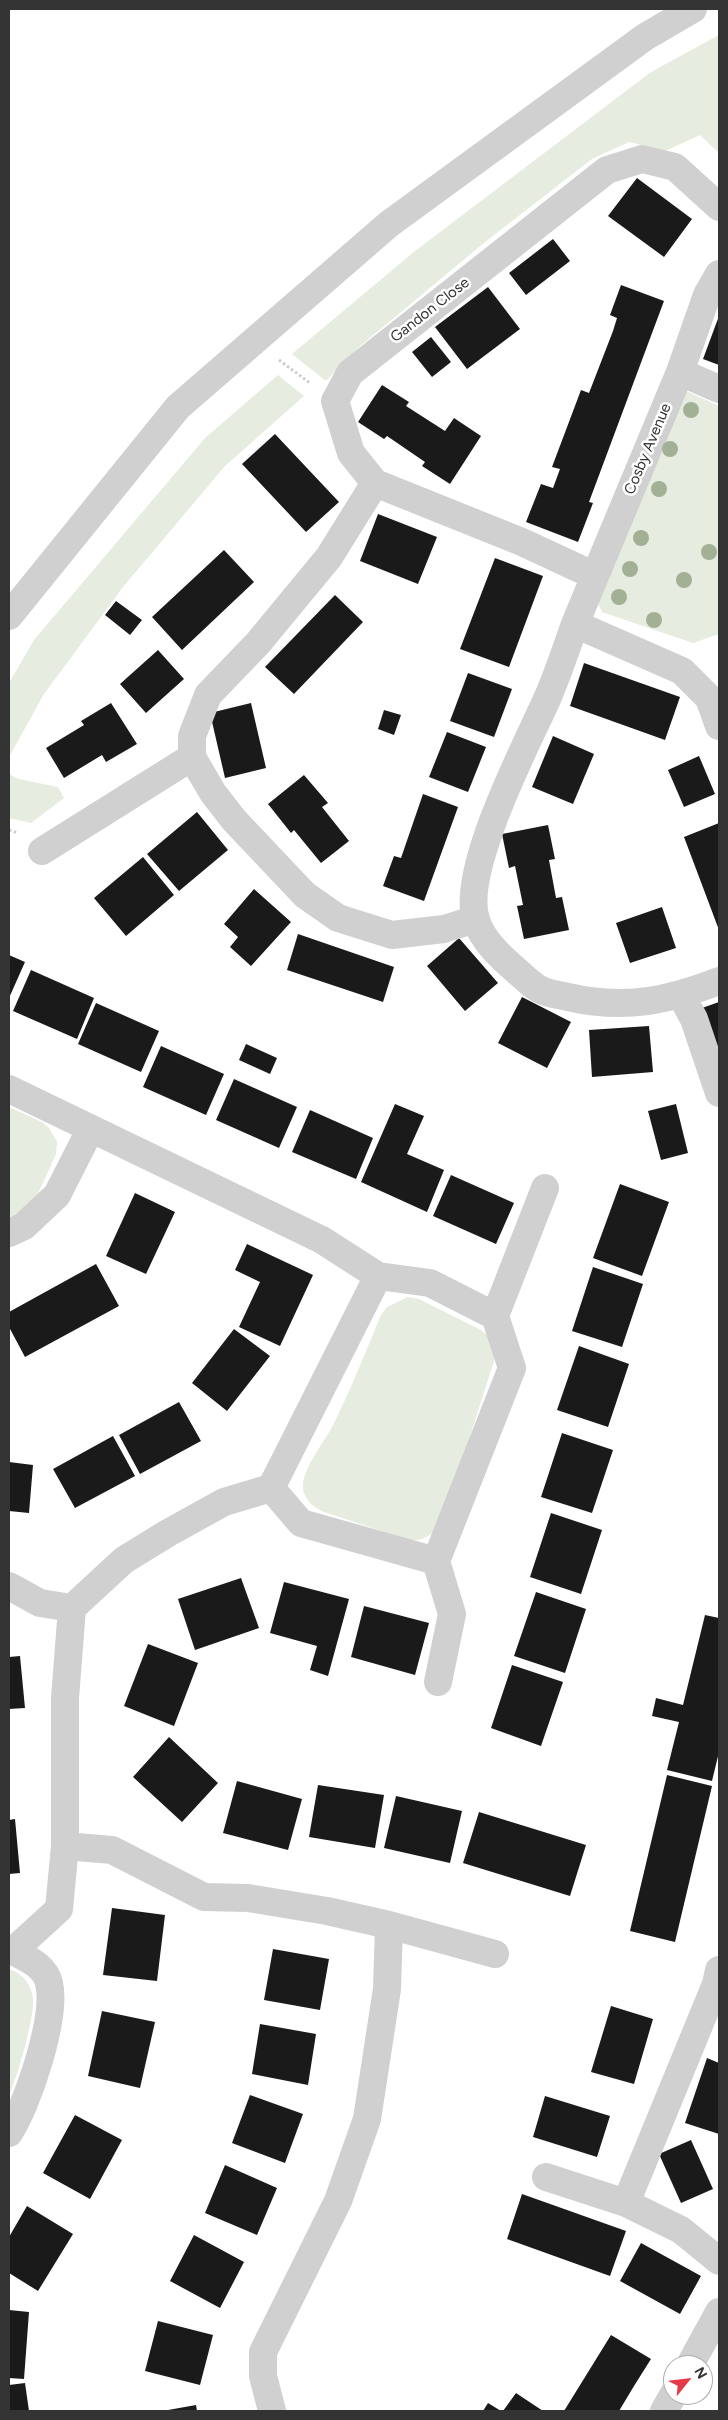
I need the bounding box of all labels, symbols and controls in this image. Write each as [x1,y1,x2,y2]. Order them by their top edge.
street label: Gandon Close [387,274,473,346]
street label: Cosby Avenue [621,401,675,497]
north arrow [663,2355,713,2405]
text: N [691,2364,711,2382]

